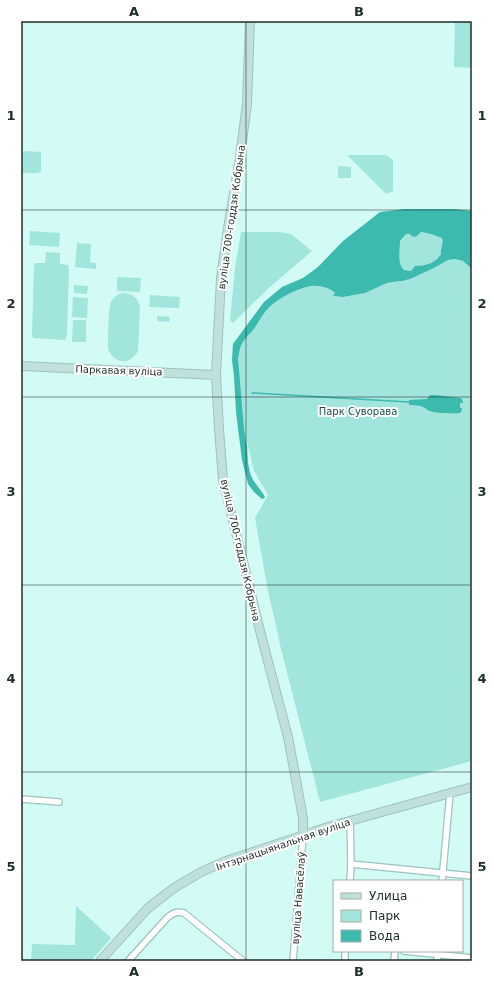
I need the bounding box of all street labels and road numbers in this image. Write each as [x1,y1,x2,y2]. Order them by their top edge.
street label: вуліца 700-годдзя Кобрына [216,144,247,290]
street label: Паркавая вуліца [75,363,163,378]
street label: вуліца 700-годдзя Кобрына [219,478,262,622]
street label: Інтэрнацыянальная вуліца [215,816,352,873]
street label: вуліца Навасёлаў [290,851,307,945]

